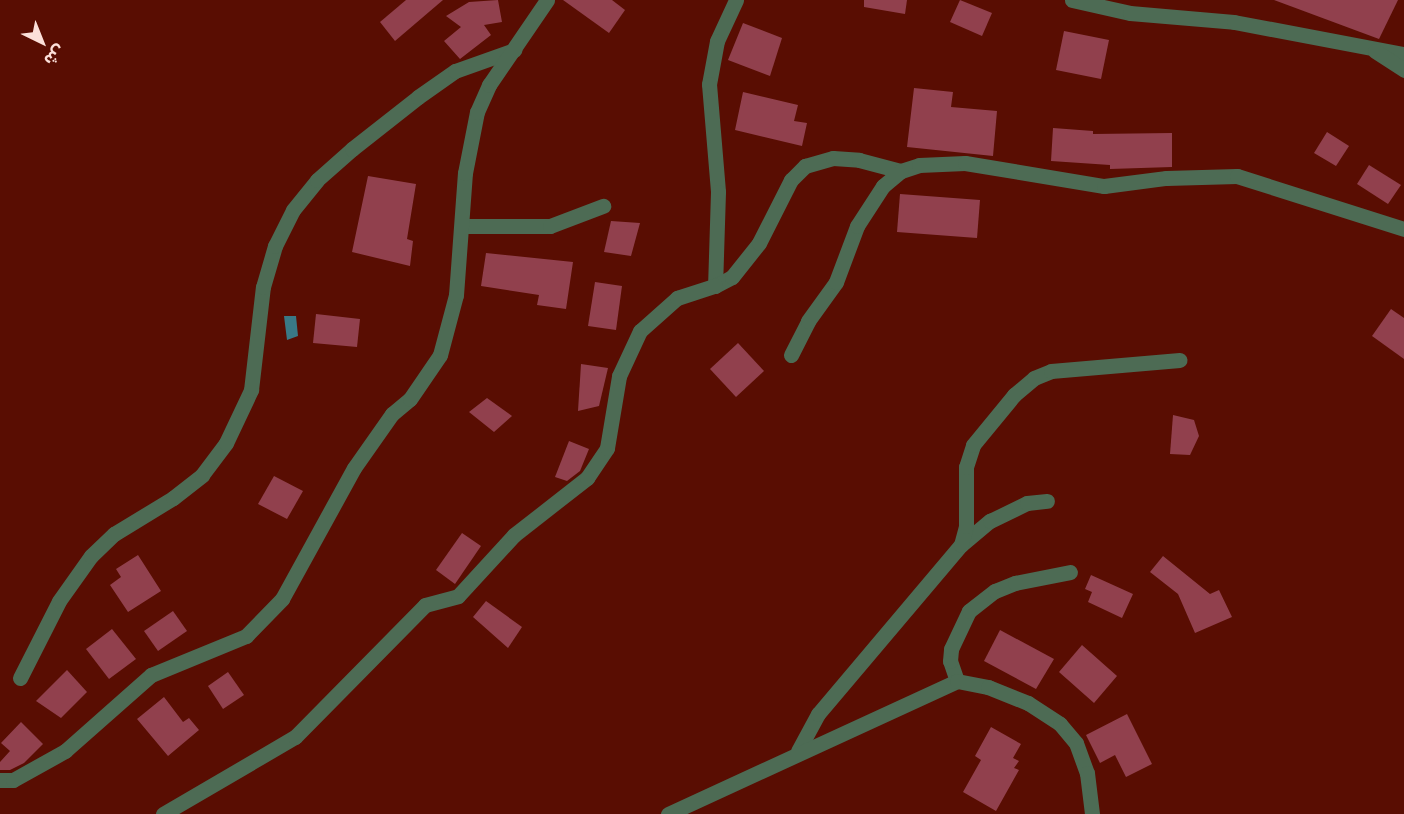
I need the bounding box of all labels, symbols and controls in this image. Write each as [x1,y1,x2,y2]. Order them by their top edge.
north arrow [12,12,72,72]
text: ش [40,41,69,70]

